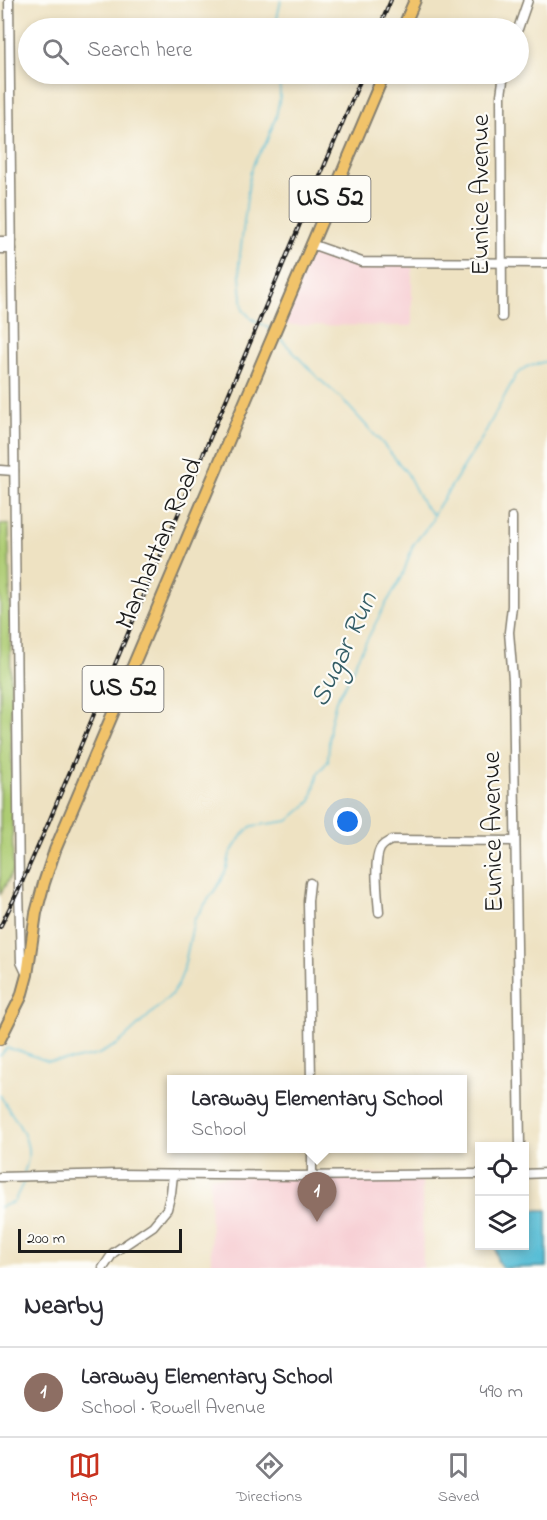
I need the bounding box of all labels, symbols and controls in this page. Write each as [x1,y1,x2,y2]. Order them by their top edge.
search box [18,18,529,84]
icon: search [39,35,72,68]
text: Search here [87,35,192,67]
street label: Eunice Avenue [462,113,501,276]
road number: US 52 [290,176,370,222]
street label: Manhattan Road [106,452,214,636]
water label: Sugar Run [301,585,390,714]
road number: US 52 [82,666,164,712]
street label: Eunice Avenue [473,750,515,913]
your location [333,807,362,836]
popup [167,1075,467,1153]
text: Laraway Elementary School [191,1084,443,1116]
text: School [191,1116,246,1145]
map controls [475,1142,529,1250]
button: locate [475,1142,529,1196]
pin: 1 [298,1172,336,1222]
button: layers [475,1196,529,1250]
scale bar [18,1226,182,1254]
text: 200 m [27,1227,65,1251]
text: Nearby [24,1288,103,1326]
text: Laraway Elementary School [81,1362,333,1394]
text: 1 [40,1378,47,1407]
text: 490 m [480,1378,523,1407]
text: School · Rowell Avenue [81,1394,265,1423]
tab: Map [68,1449,101,1509]
tab: Directions [236,1449,302,1509]
tab: Saved [438,1449,479,1509]

